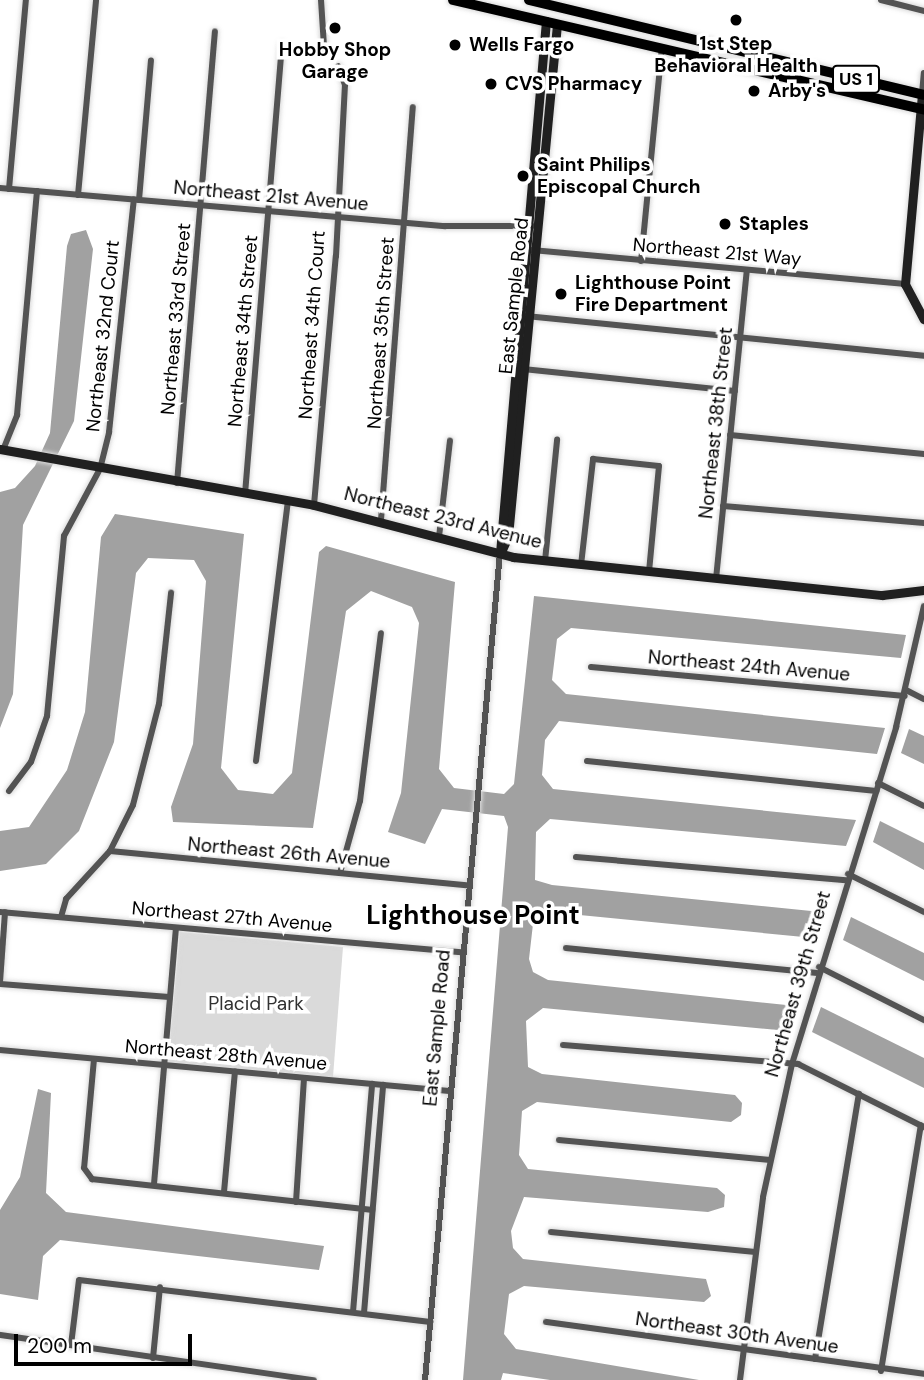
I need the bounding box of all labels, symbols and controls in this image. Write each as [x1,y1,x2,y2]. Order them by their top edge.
marker: 1st Step Behavioral Health [726,10,746,30]
marker: Hobby Shop Garage [327,20,343,36]
place label: 1st Step Behavioral Health [654,33,818,77]
place label: Wells Fargo [469,34,574,56]
marker: Wells Fargo [447,37,463,53]
place label: Hobby Shop Garage [279,39,391,83]
road number: US 1 [832,64,880,94]
place label: CVS Pharmacy [505,73,642,95]
marker: CVS Pharmacy [483,76,499,92]
place label: Arby's [768,80,826,102]
marker: Arby's [746,83,762,99]
place label: Saint Philips Episcopal Church [537,154,700,198]
marker: Saint Philips Episcopal Church [515,168,531,184]
street label: Northeast 21st Avenue [173,176,369,216]
place label: Staples [739,213,809,235]
marker: Staples [717,216,733,232]
street label: East Sample Road [494,217,534,375]
street label: Northeast 33rd Street [156,222,196,416]
street label: Northeast 34th Court [294,230,330,420]
street label: Northeast 21st Way [632,233,802,271]
street label: Northeast 34th Street [223,234,263,428]
street label: Northeast 35th Street [363,236,399,430]
street label: Northeast 32nd Court [82,239,124,433]
place label: Lighthouse Point Fire Department [575,272,731,316]
marker: Lighthouse Point Fire Department [553,286,569,302]
street label: Northeast 38th Street [695,326,737,520]
street label: Northeast 23rd Avenue [342,482,544,554]
street label: Northeast 24th Avenue [647,646,851,686]
street label: Northeast 26th Avenue [187,833,391,873]
street label: Northeast 39th Street [761,888,835,1080]
street label: Northeast 27th Avenue [131,897,333,937]
district label: Lighthouse Point [366,900,580,932]
street label: East Sample Road [419,949,455,1107]
park label: Placid Park [208,993,304,1015]
street label: Northeast 28th Avenue [124,1035,328,1075]
street label: Northeast 30th Avenue [634,1307,840,1359]
scale bar [18,1320,196,1364]
text: 200 m [27,1332,92,1360]

